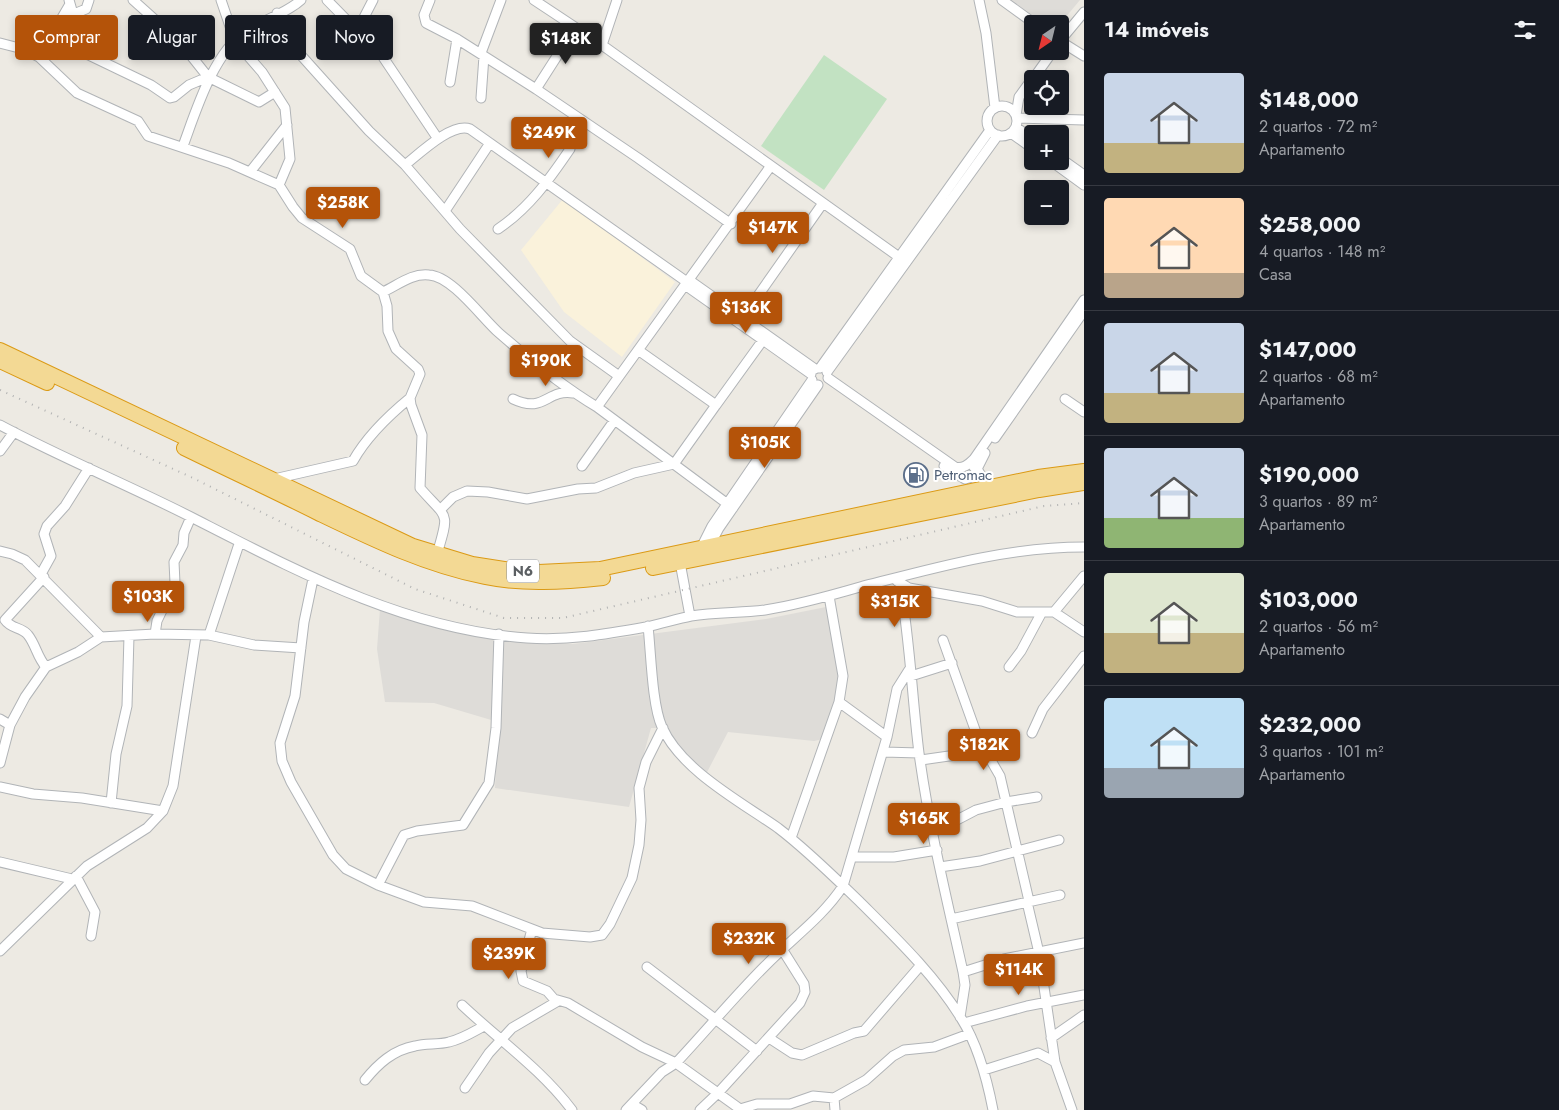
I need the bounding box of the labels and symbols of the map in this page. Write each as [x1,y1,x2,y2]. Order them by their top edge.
north arrow [1024,15,1069,60]
pin: $148K [531,22,601,65]
pin: $249K [514,116,584,159]
pin: $258K [308,186,378,229]
pin: $147K [738,212,808,254]
pin: $136K [711,292,781,334]
pin: $190K [511,344,581,387]
pin: $105K [730,426,800,469]
fuel station icon: Petromac [903,462,929,488]
place label: Petromac [934,464,992,486]
road number: N6 [507,560,539,582]
pin: $103K [113,580,183,623]
pin: $315K [860,586,930,628]
pin: $182K [949,728,1019,771]
pin: $165K [889,802,959,845]
pin: $232K [714,922,784,965]
pin: $239K [474,938,544,980]
pin: $114K [984,954,1054,996]

